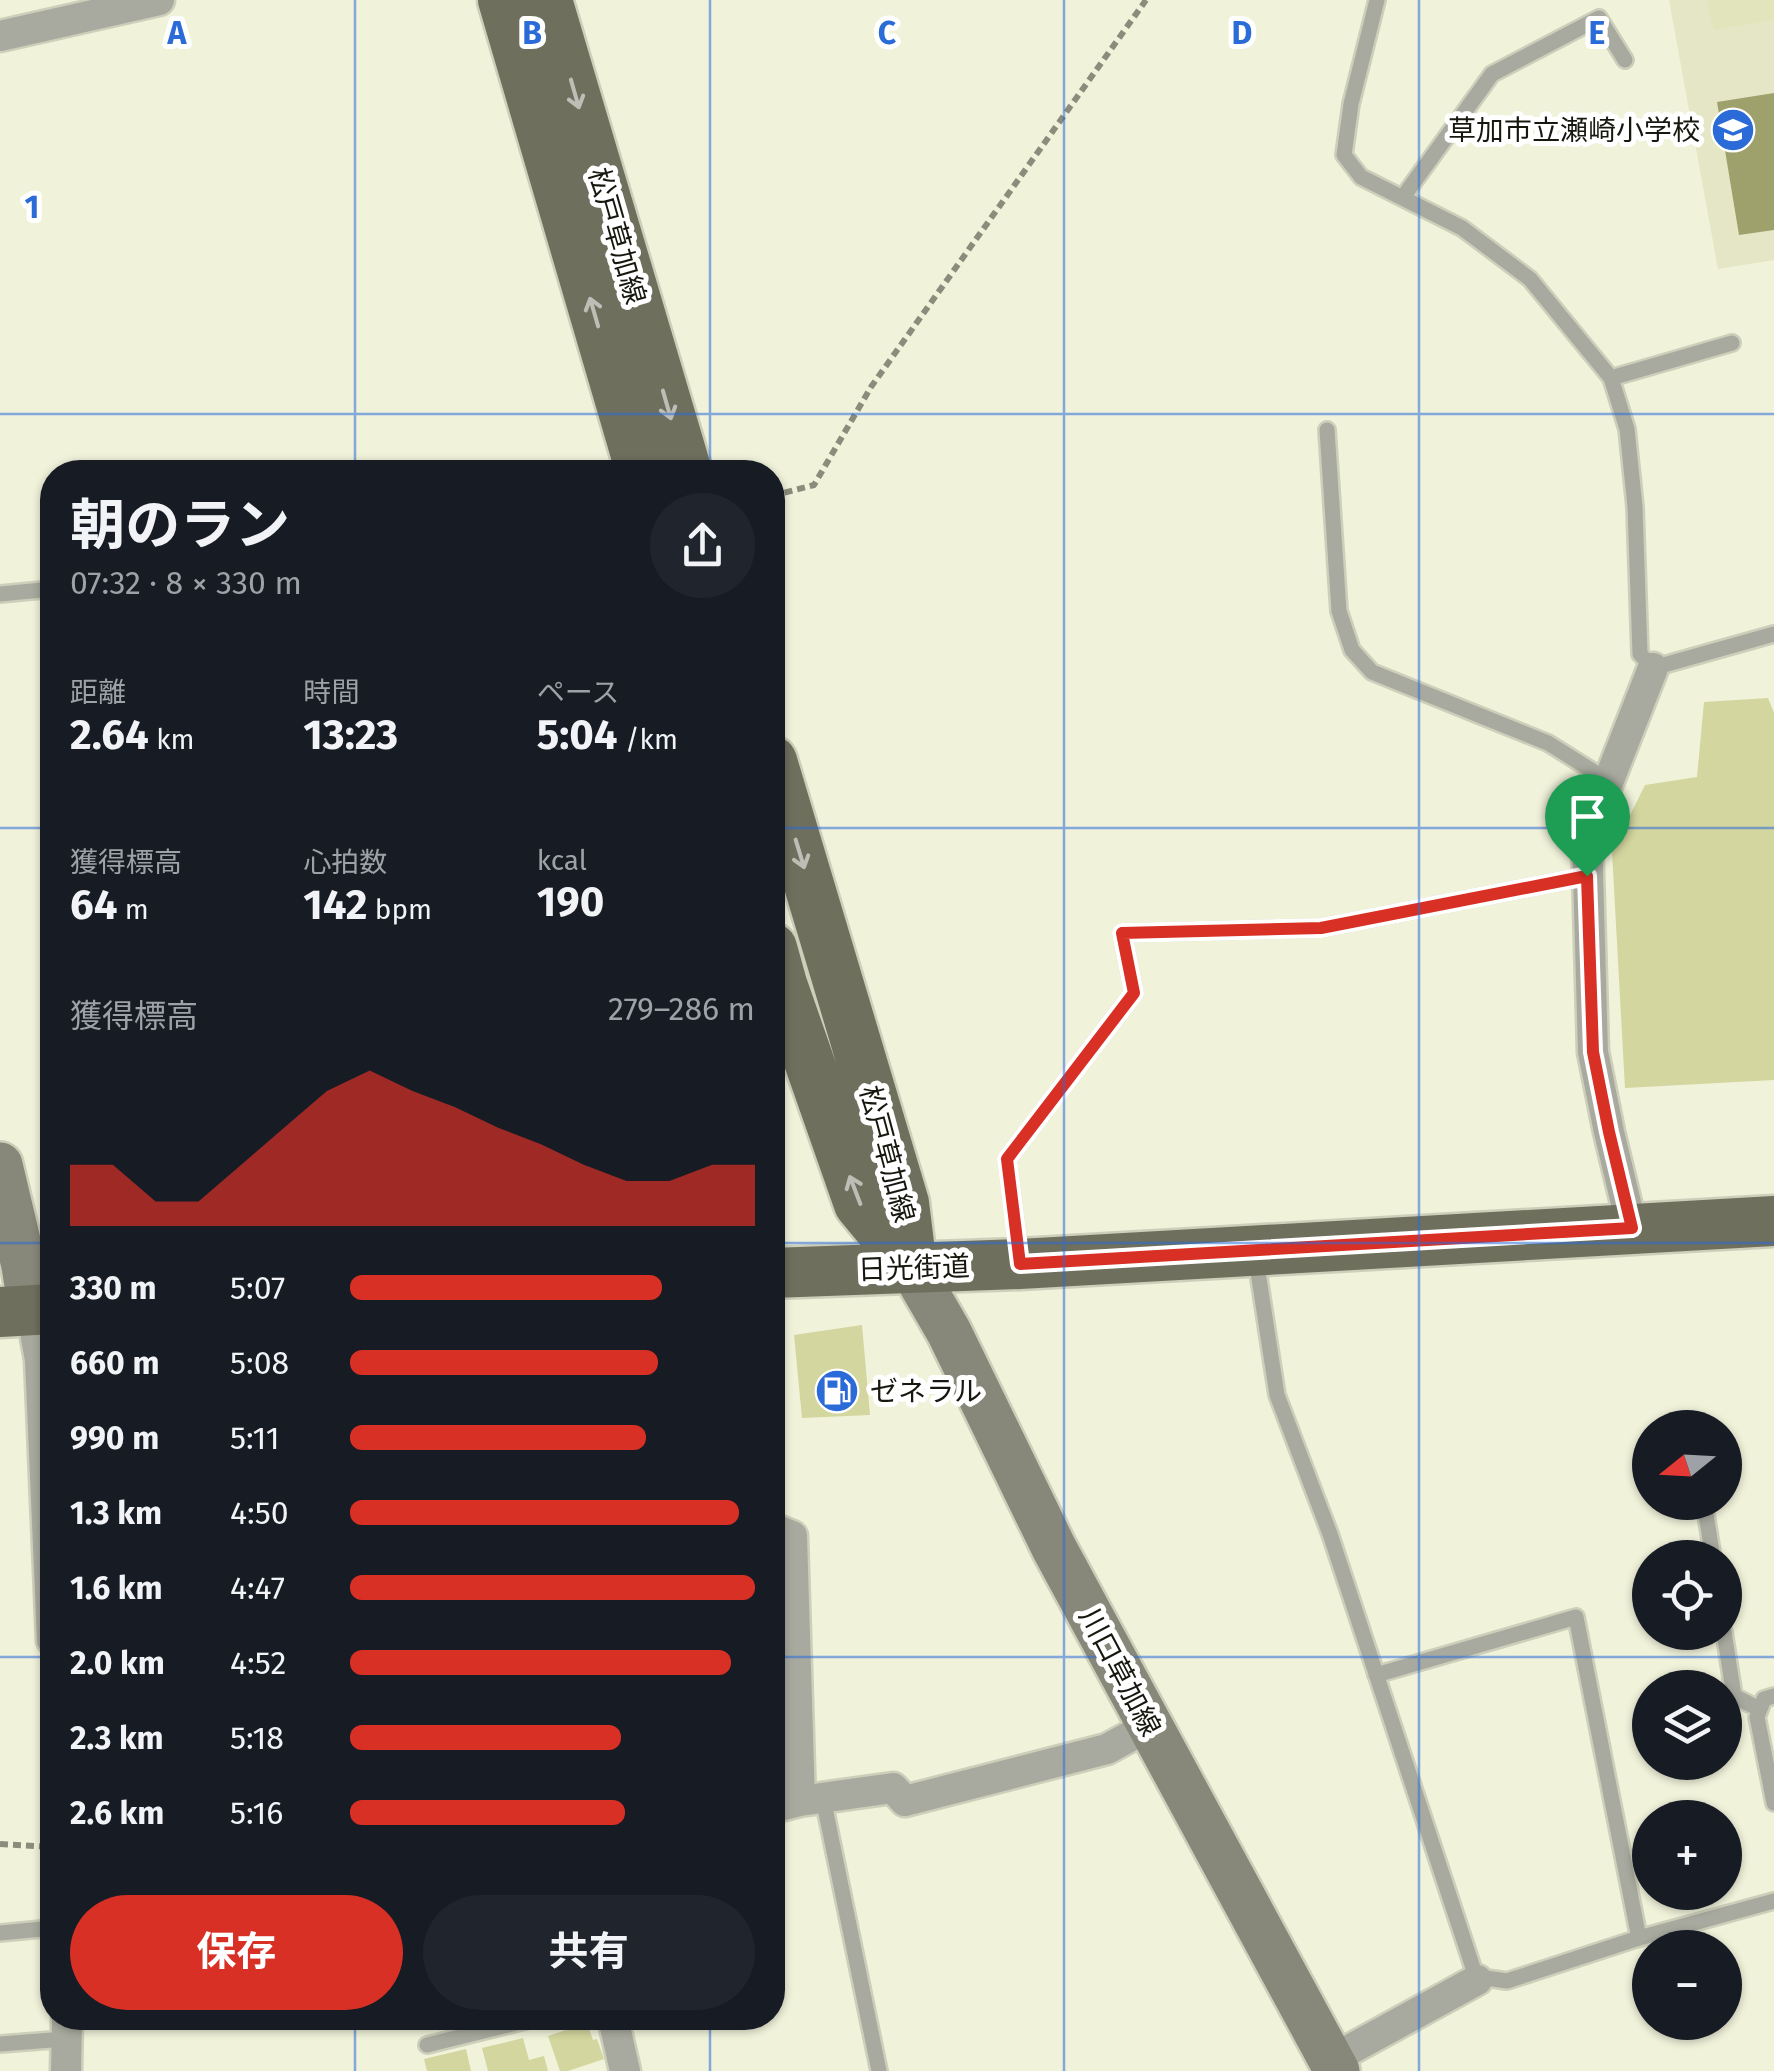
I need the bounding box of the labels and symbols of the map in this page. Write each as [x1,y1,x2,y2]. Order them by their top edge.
text: A [167,14,188,52]
text: B [522,14,542,52]
text: C [878,14,897,52]
text: D [1232,14,1252,52]
text: E [1589,14,1605,52]
one-way arrow [567,77,585,109]
school or university icon: 草加市立瀬崎小学校 [1710,107,1756,153]
place label: 草加市立瀬崎小学校 [1448,114,1700,147]
street label: 松戸草加線 [582,164,652,308]
text: 1 [25,188,39,226]
one-way arrow [584,296,602,328]
one-way arrow [659,389,677,420]
pin [1545,774,1630,877]
one-way arrow [792,838,810,869]
street label: 松戸草加線 [853,1082,921,1226]
one-way arrow [844,1175,862,1206]
street label: 日光街道 [857,1250,971,1286]
fuel station icon: ゼネラル [814,1368,860,1414]
place label: ゼネラル [870,1375,982,1408]
north arrow [1632,1410,1742,1520]
street label: 川口草加線 [1073,1602,1167,1742]

